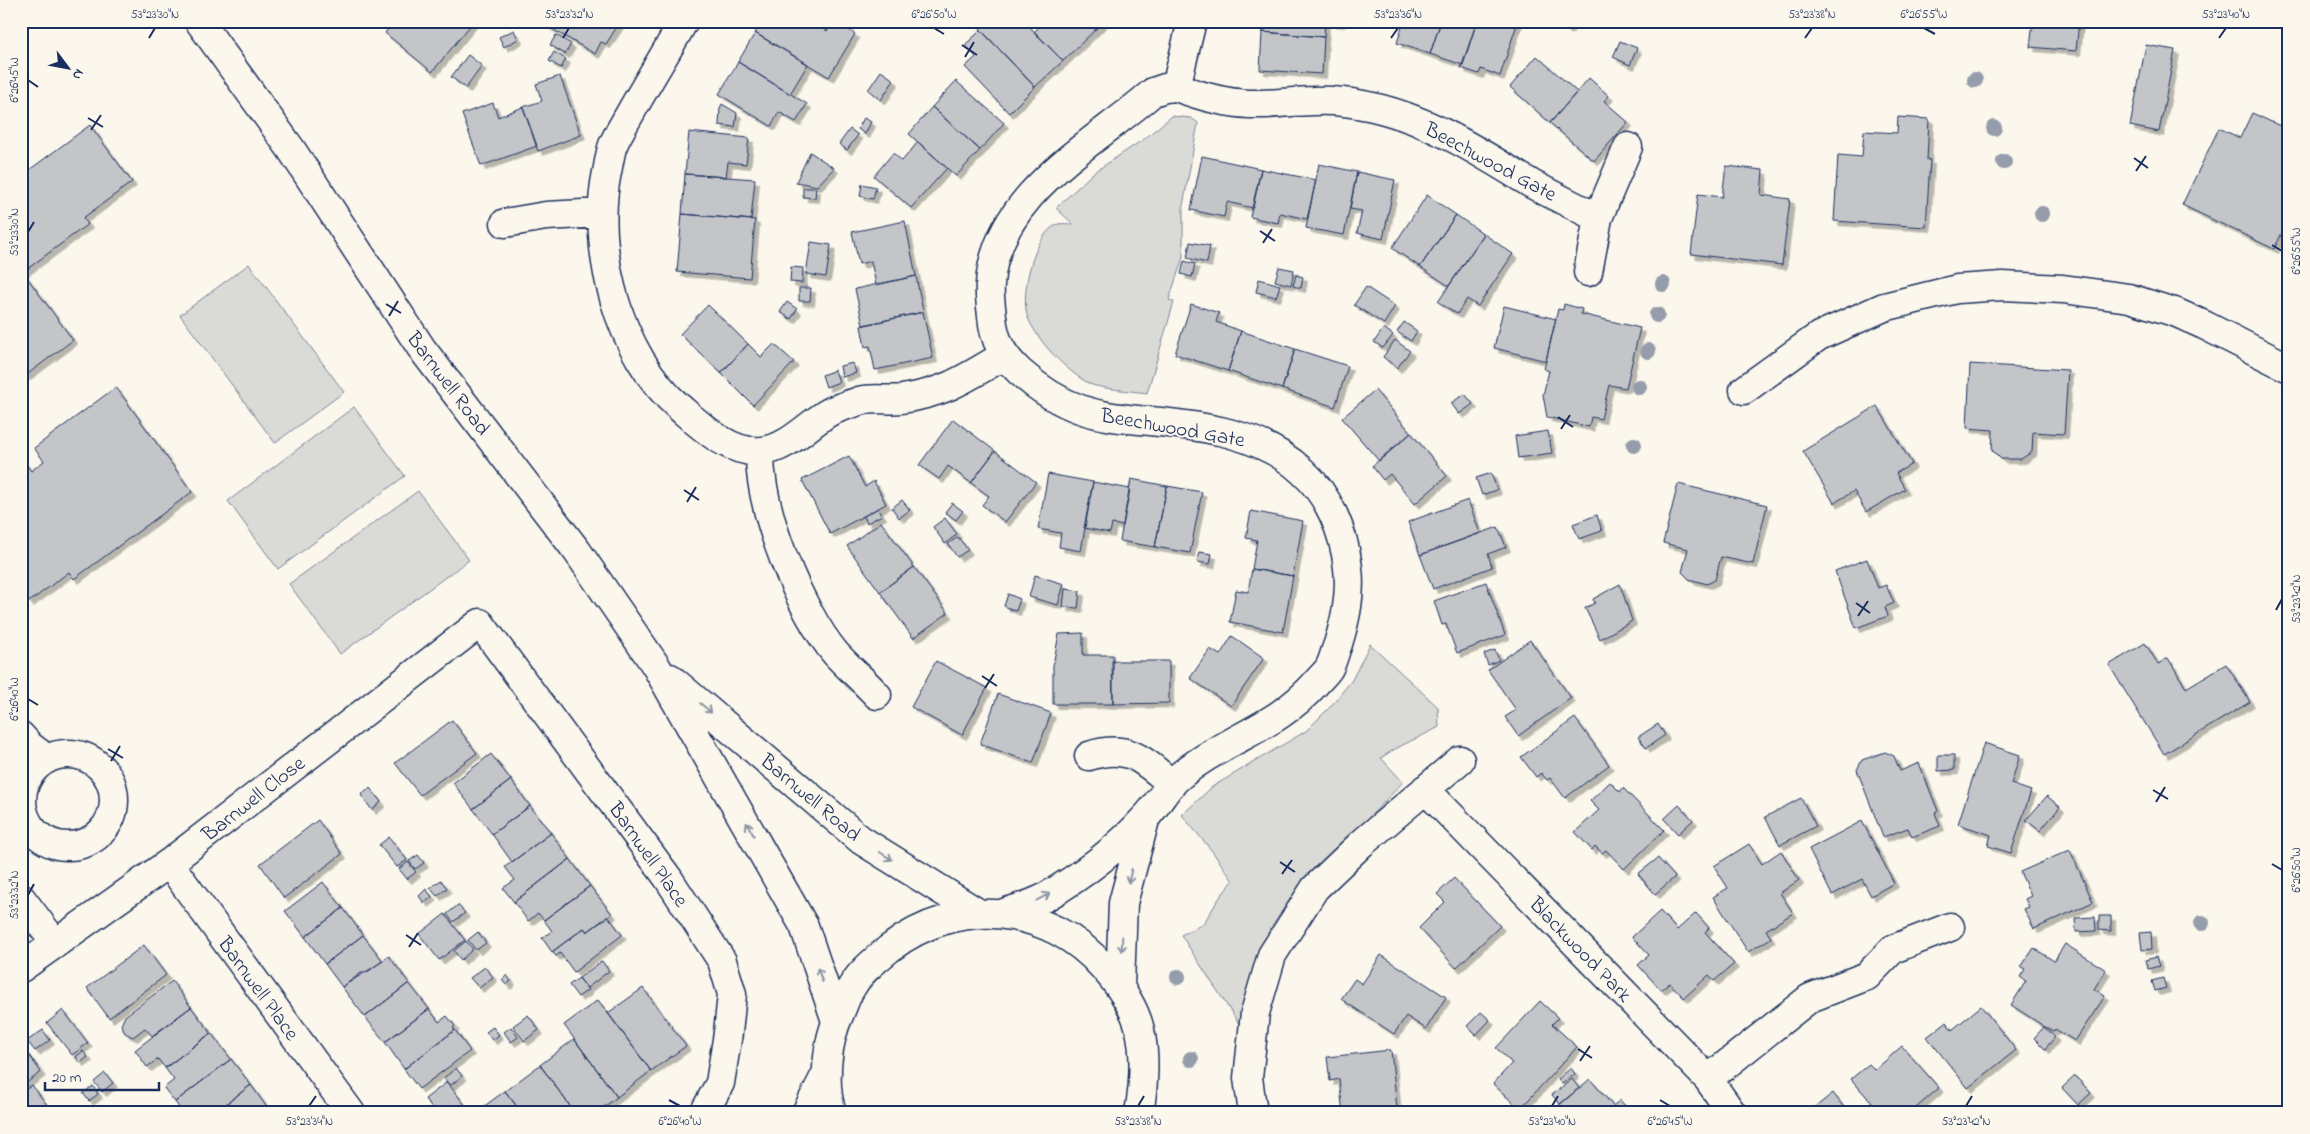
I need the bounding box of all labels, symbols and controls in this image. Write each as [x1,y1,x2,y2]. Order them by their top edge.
text: 53°23'30"N [131,6,179,24]
text: 53°23'32"N [544,6,594,24]
text: 6°26'50"W [911,6,957,24]
text: 53°23'36"N [1374,6,1422,24]
text: 53°23'38"N [1788,6,1836,24]
text: 6°26'55"W [1901,6,1947,24]
text: 53°23'40"N [2202,6,2250,24]
north arrow [42,42,92,92]
text: 6°26'45"W [6,58,24,102]
text: N [66,65,89,84]
street label: Beechwood Gate [1418,115,1562,210]
text: 53°23'30"N [6,208,24,256]
text: 6°26'55"W [2288,228,2306,274]
street label: Barnwell Road [398,325,497,443]
street label: Beechwood Gate [1097,401,1248,456]
text: 53°23'42"N [2288,574,2306,624]
text: 6°26'40"W [6,677,24,721]
one-way arrow [700,703,713,714]
street label: Barnwell Road [752,747,867,850]
street label: Barnwell Close [195,749,313,850]
street label: Barnwell Place [599,796,695,914]
one-way arrow [745,823,755,837]
text: 6°26'50"W [2288,847,2306,893]
one-way arrow [878,851,892,861]
one-way arrow [1125,868,1134,884]
text: 53°23'32"N [6,870,24,920]
street label: Blackwood Park [1521,890,1638,1011]
one-way arrow [1035,892,1050,902]
street label: Barnwell Place [209,930,306,1048]
one-way arrow [1117,936,1126,952]
one-way arrow [815,968,825,984]
scale bar [45,1059,159,1091]
text: 20 m [52,1067,82,1089]
text: 53°23'34"N [285,1113,333,1131]
text: 6°26'40"W [658,1113,702,1131]
text: 53°23'38"N [1114,1113,1162,1131]
text: 53°23'40"N [1528,1113,1576,1131]
text: 6°26'45"W [1648,1113,1692,1131]
text: 53°23'42"N [1941,1113,1991,1131]

